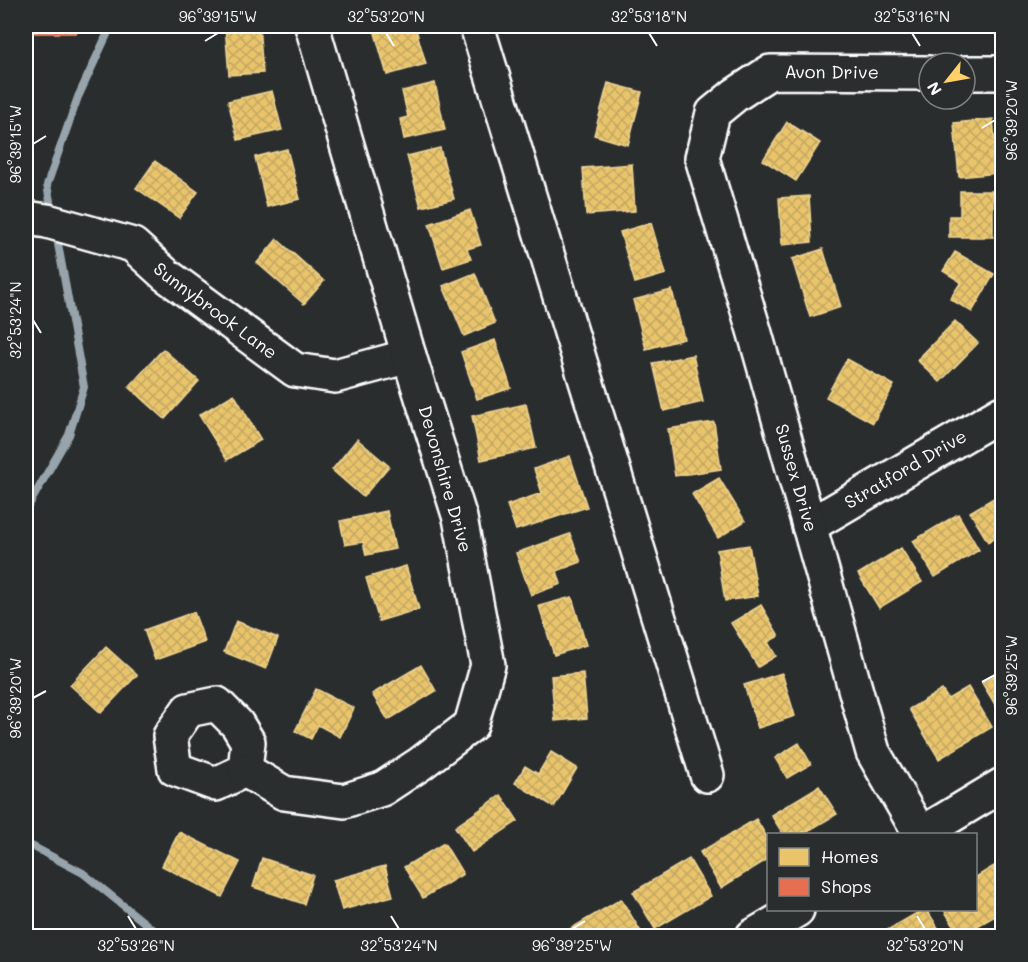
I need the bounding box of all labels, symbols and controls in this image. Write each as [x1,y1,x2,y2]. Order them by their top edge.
text: 96°39'15"W [179,6,257,26]
text: 32°53'20"N [347,6,425,26]
text: 32°53'18"N [611,6,687,26]
text: 32°53'16"N [874,6,950,26]
north arrow [917,51,977,111]
street label: Avon Drive [785,59,879,84]
text: N [922,78,946,100]
text: 96°39'20"W [1001,80,1021,160]
text: 96°39'15"W [5,105,25,183]
street label: Sunnybrook Lane [149,256,283,364]
text: 32°53'24"N [5,281,25,359]
street label: Devonshire Drive [414,403,478,555]
street label: Sussex Drive [770,421,824,534]
street label: Stratford Drive [840,423,971,514]
text: 96°39'25"W [1001,635,1021,715]
text: 96°39'20"W [5,658,25,738]
legend [767,833,977,911]
text: Homes [821,844,879,868]
text: Shops [821,874,872,898]
text: 32°53'26"N [97,935,175,955]
text: 32°53'24"N [360,935,438,955]
text: 96°39'25"W [532,935,612,955]
text: 32°53'20"N [886,935,964,955]

